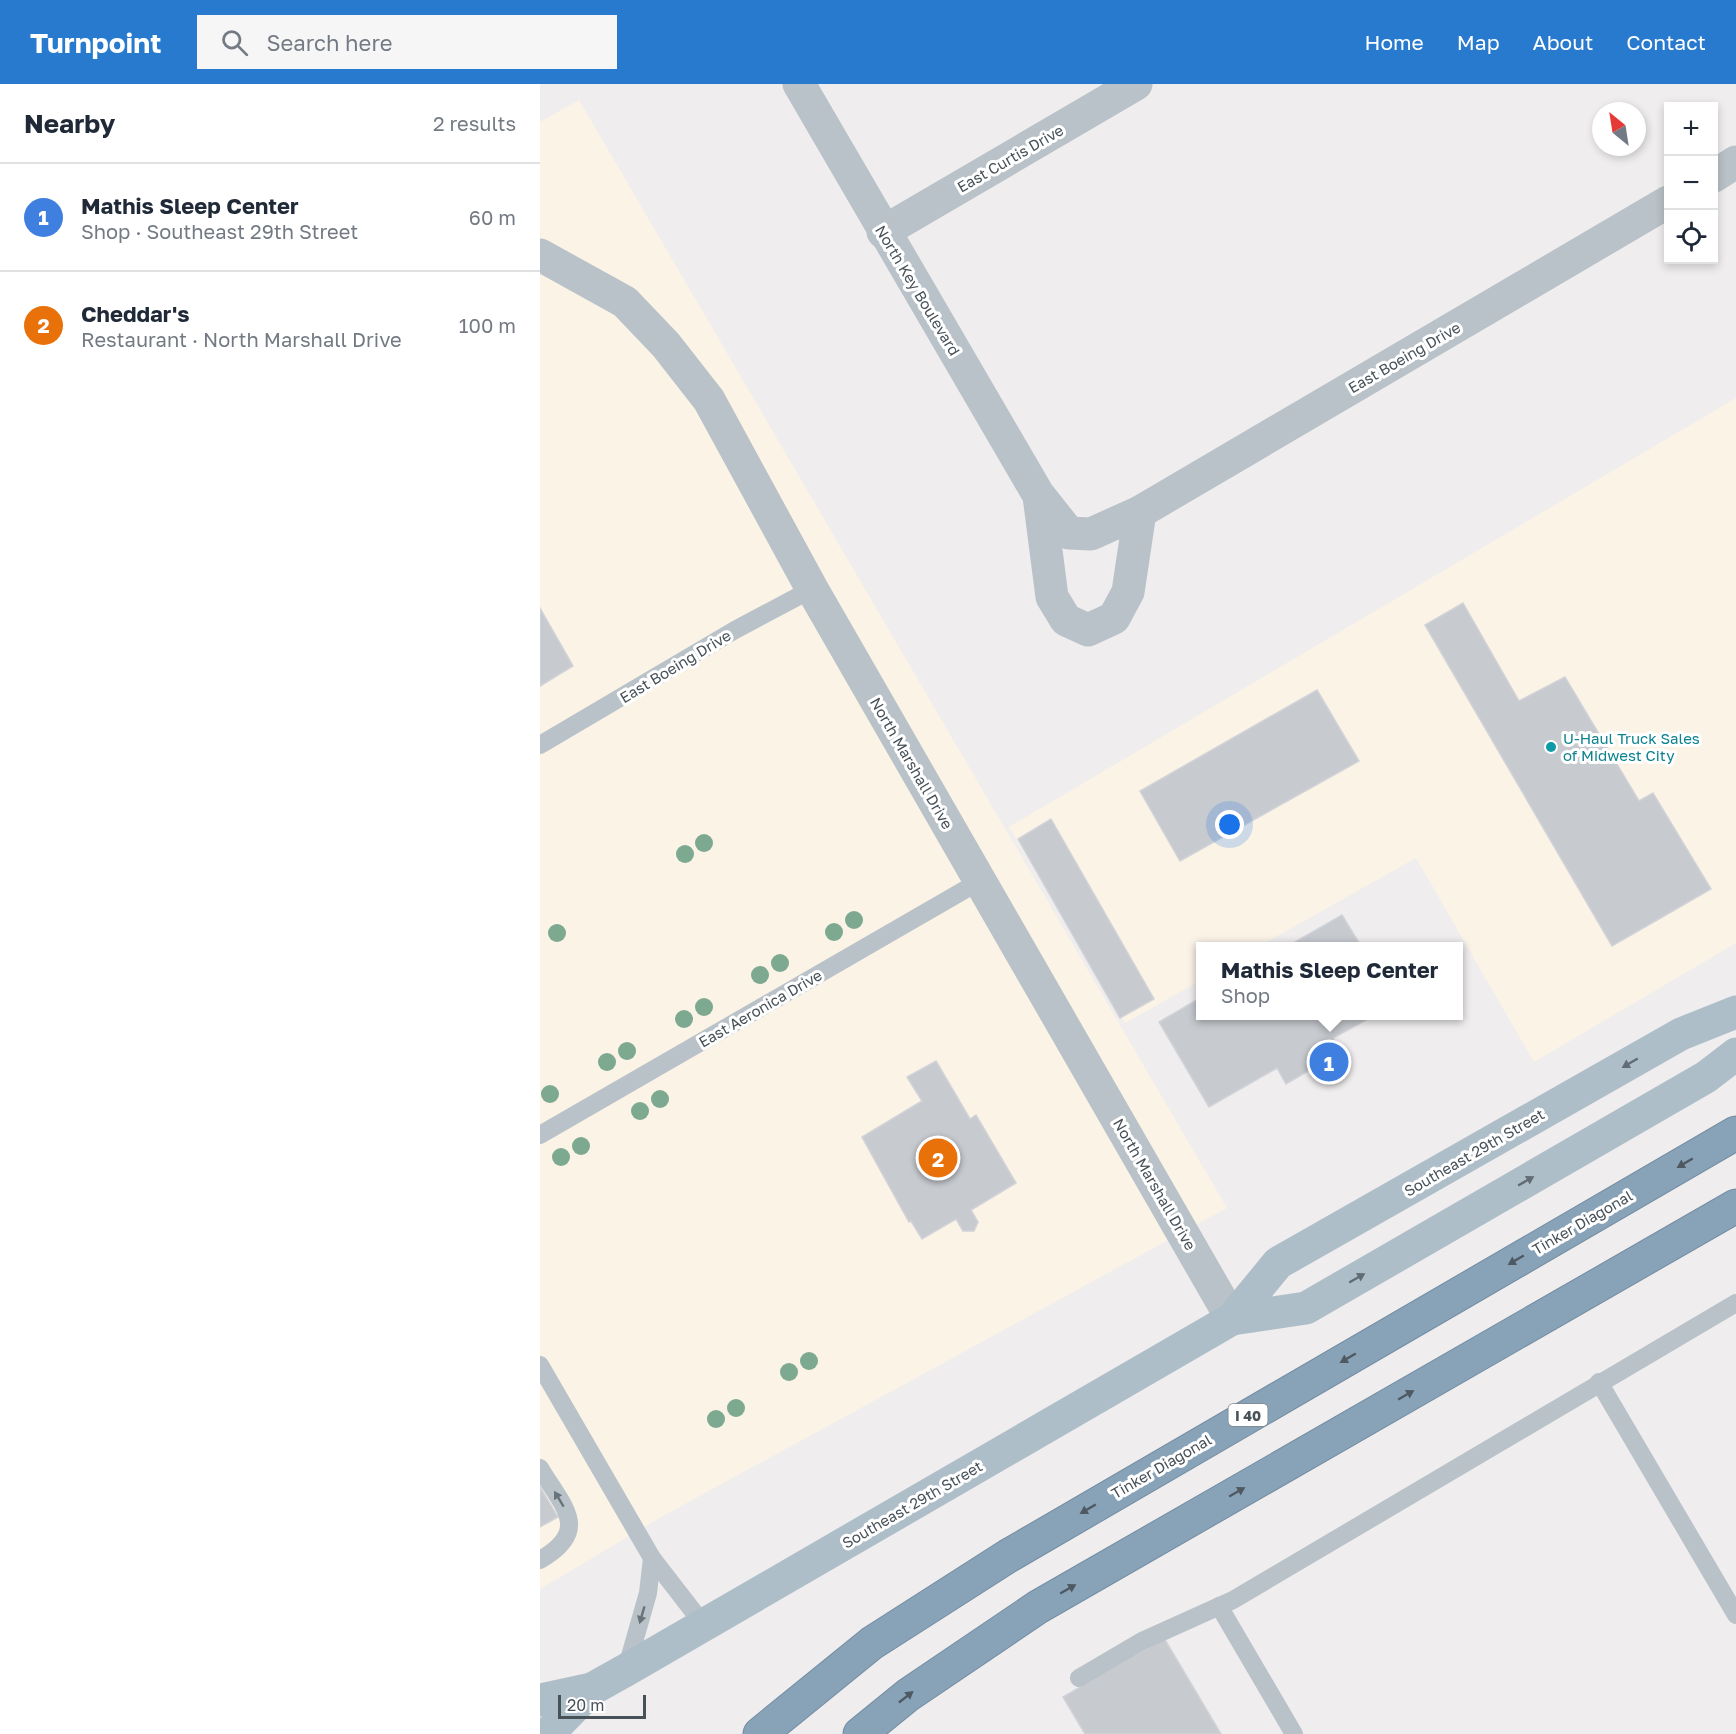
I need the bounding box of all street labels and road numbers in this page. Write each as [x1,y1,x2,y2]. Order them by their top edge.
street label: East Curtis Drive [954,120,1066,196]
street label: North Key Boulevard [872,222,964,358]
street label: East Boeing Drive [1345,317,1463,396]
street label: East Boeing Drive [616,626,734,706]
street label: North Marshall Drive [867,694,957,832]
street label: East Aeronica Drive [695,965,825,1051]
street label: Southeast 29th Street [1401,1104,1547,1200]
street label: North Marshall Drive [1110,1115,1200,1253]
street label: Tinker Diagonal [1529,1186,1635,1258]
road number: I 40 [1228,1404,1268,1426]
street label: Tinker Diagonal [1108,1430,1214,1502]
street label: Southeast 29th Street [839,1456,985,1552]

